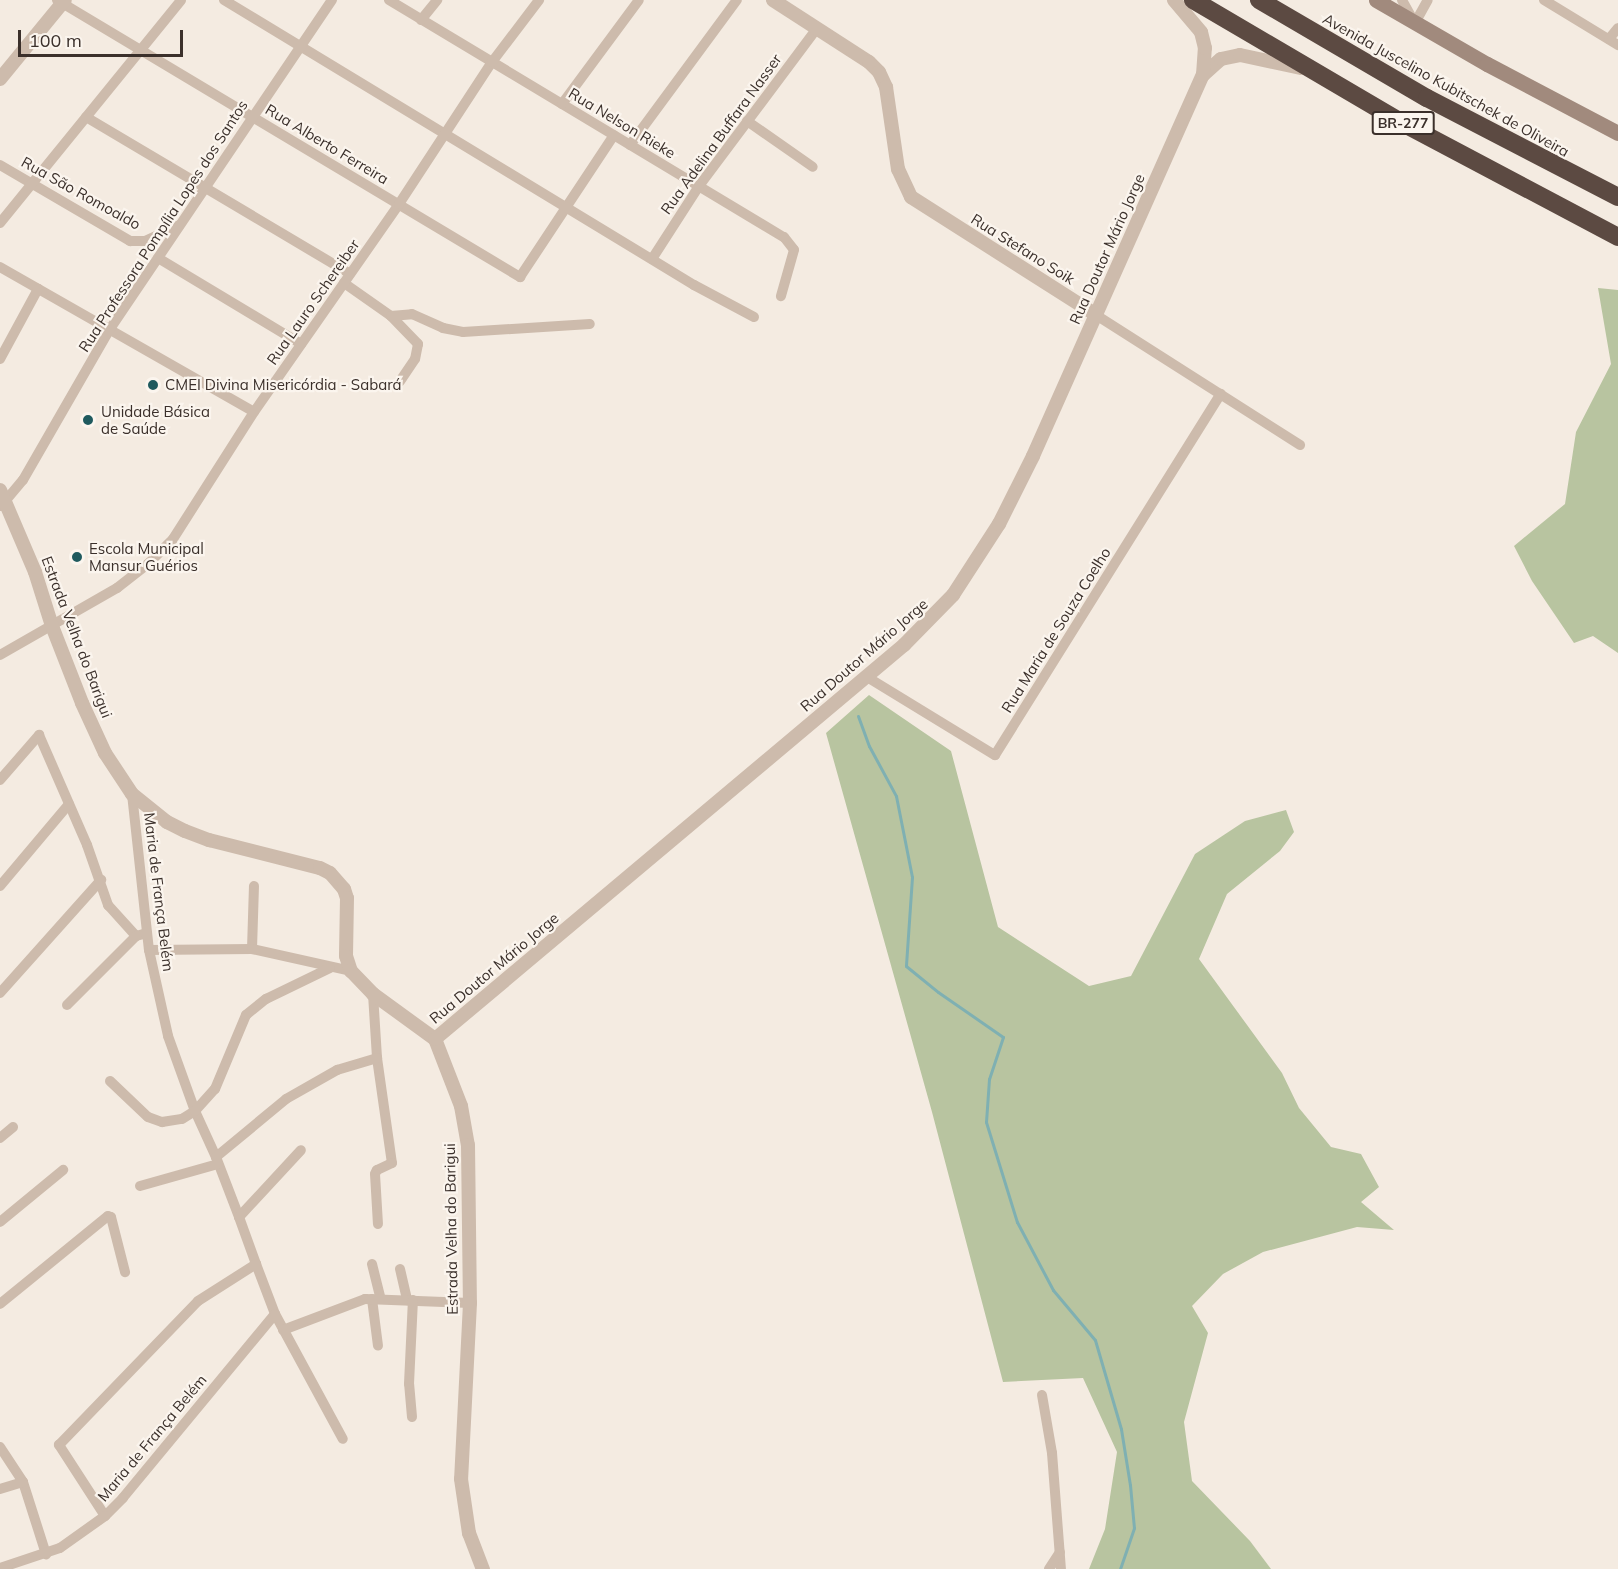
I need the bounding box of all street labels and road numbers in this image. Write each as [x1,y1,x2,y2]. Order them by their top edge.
street label: Avenida Juscelino Kubitschek de Oliveira [1320,10,1572,160]
street label: Rua Adelina Buffara Nasser [657,50,785,218]
street label: Rua Nelson Rieke [565,84,679,162]
street label: Rua Professora Pompília Lopes dos Santos [75,97,251,355]
street label: Rua Alberto Ferreira [262,100,392,188]
road number: BR-277 [1372,112,1434,134]
street label: Rua São Romoaldo [18,153,144,233]
street label: Rua Doutor Mário Jorge [1066,171,1148,327]
street label: Rua Stefano Soik [968,210,1078,288]
street label: Rua Lauro Schereiber [263,236,363,368]
street label: Rua Maria de Souza Coelho [998,544,1114,716]
street label: Estrada Velha do Barigui [38,554,116,720]
street label: Rua Doutor Mário Jorge [797,595,931,715]
street label: Maria de França Belém [140,812,178,972]
street label: Rua Doutor Mário Jorge [426,909,562,1027]
street label: Estrada Velha do Barigui [441,1143,461,1315]
street label: Maria de França Belém [94,1371,210,1505]

